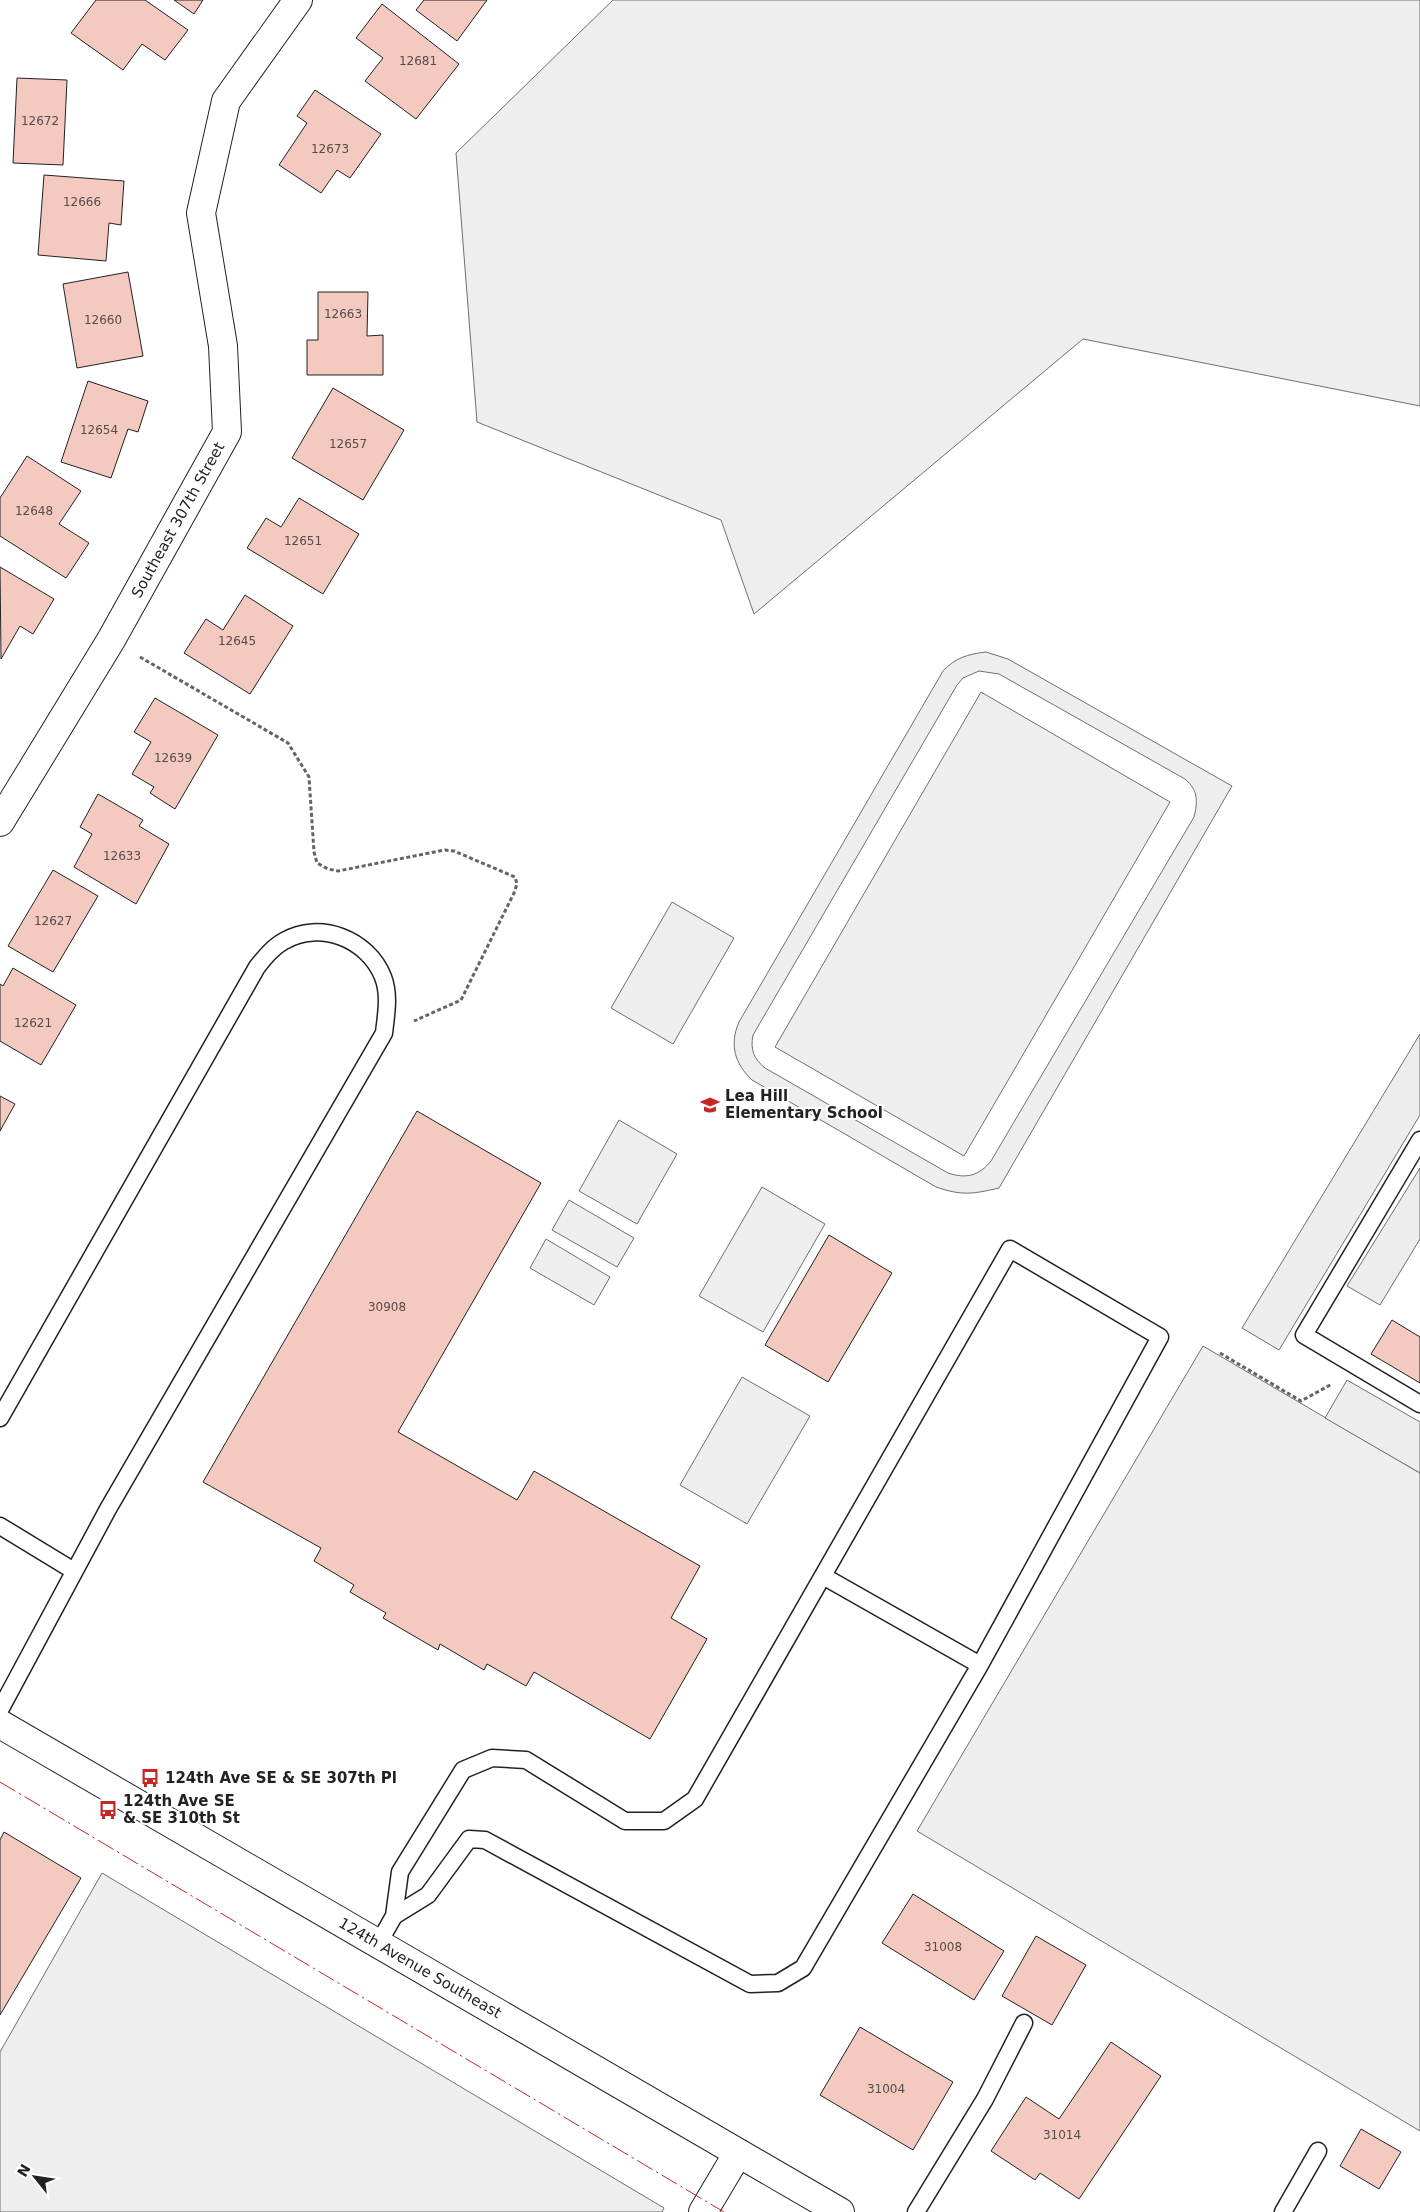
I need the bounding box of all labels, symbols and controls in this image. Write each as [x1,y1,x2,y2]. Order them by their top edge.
house number: 12681 [399,54,437,68]
house number: 12672 [21,114,59,128]
house number: 12673 [311,142,349,156]
house number: 12666 [63,195,101,209]
house number: 12663 [324,307,362,321]
house number: 12660 [84,313,122,327]
house number: 12654 [80,423,118,437]
house number: 12657 [329,437,367,451]
street label: Southeast 307th Street [128,439,228,601]
house number: 12648 [15,504,53,518]
house number: 12651 [284,534,322,548]
house number: 12645 [218,634,256,648]
house number: 12639 [154,751,192,765]
house number: 12633 [103,849,141,863]
house number: 12627 [34,914,72,928]
house number: 12621 [14,1016,52,1030]
place label: Lea Hill Elementary School [725,1087,883,1122]
school or university icon: Lea Hill Elementary School [699,1094,721,1116]
house number: 30908 [368,1300,406,1314]
bus stop icon: 124th Ave SE & SE 307th Pl [139,1767,161,1789]
place label: 124th Ave SE & SE 307th Pl [165,1769,397,1787]
place label: 124th Ave SE & SE 310th St [123,1792,240,1827]
bus stop icon: 124th Ave SE & SE 310th St [97,1799,119,1821]
street label: 124th Avenue Southeast [335,1914,505,2022]
house number: 31008 [924,1940,962,1954]
house number: 31004 [867,2082,905,2096]
house number: 31014 [1043,2128,1081,2142]
north arrow [10,2152,60,2202]
text: N [14,2161,34,2180]

